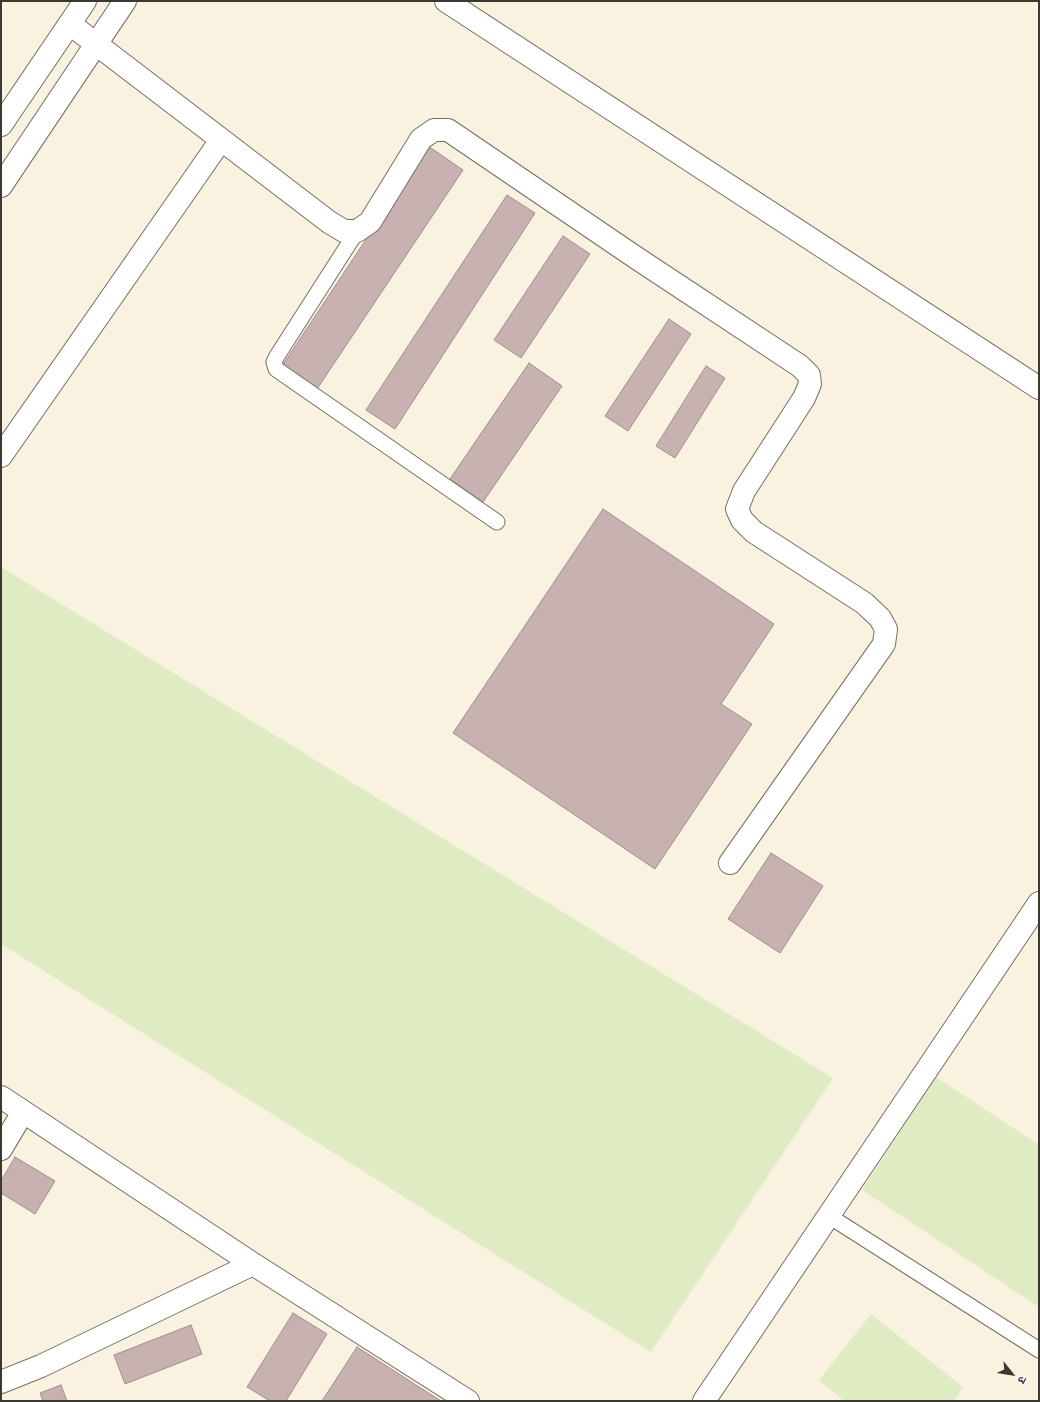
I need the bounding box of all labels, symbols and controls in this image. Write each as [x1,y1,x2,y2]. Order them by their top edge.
north arrow [992,1354,1032,1394]
text: उ [1015,1374,1030,1386]

